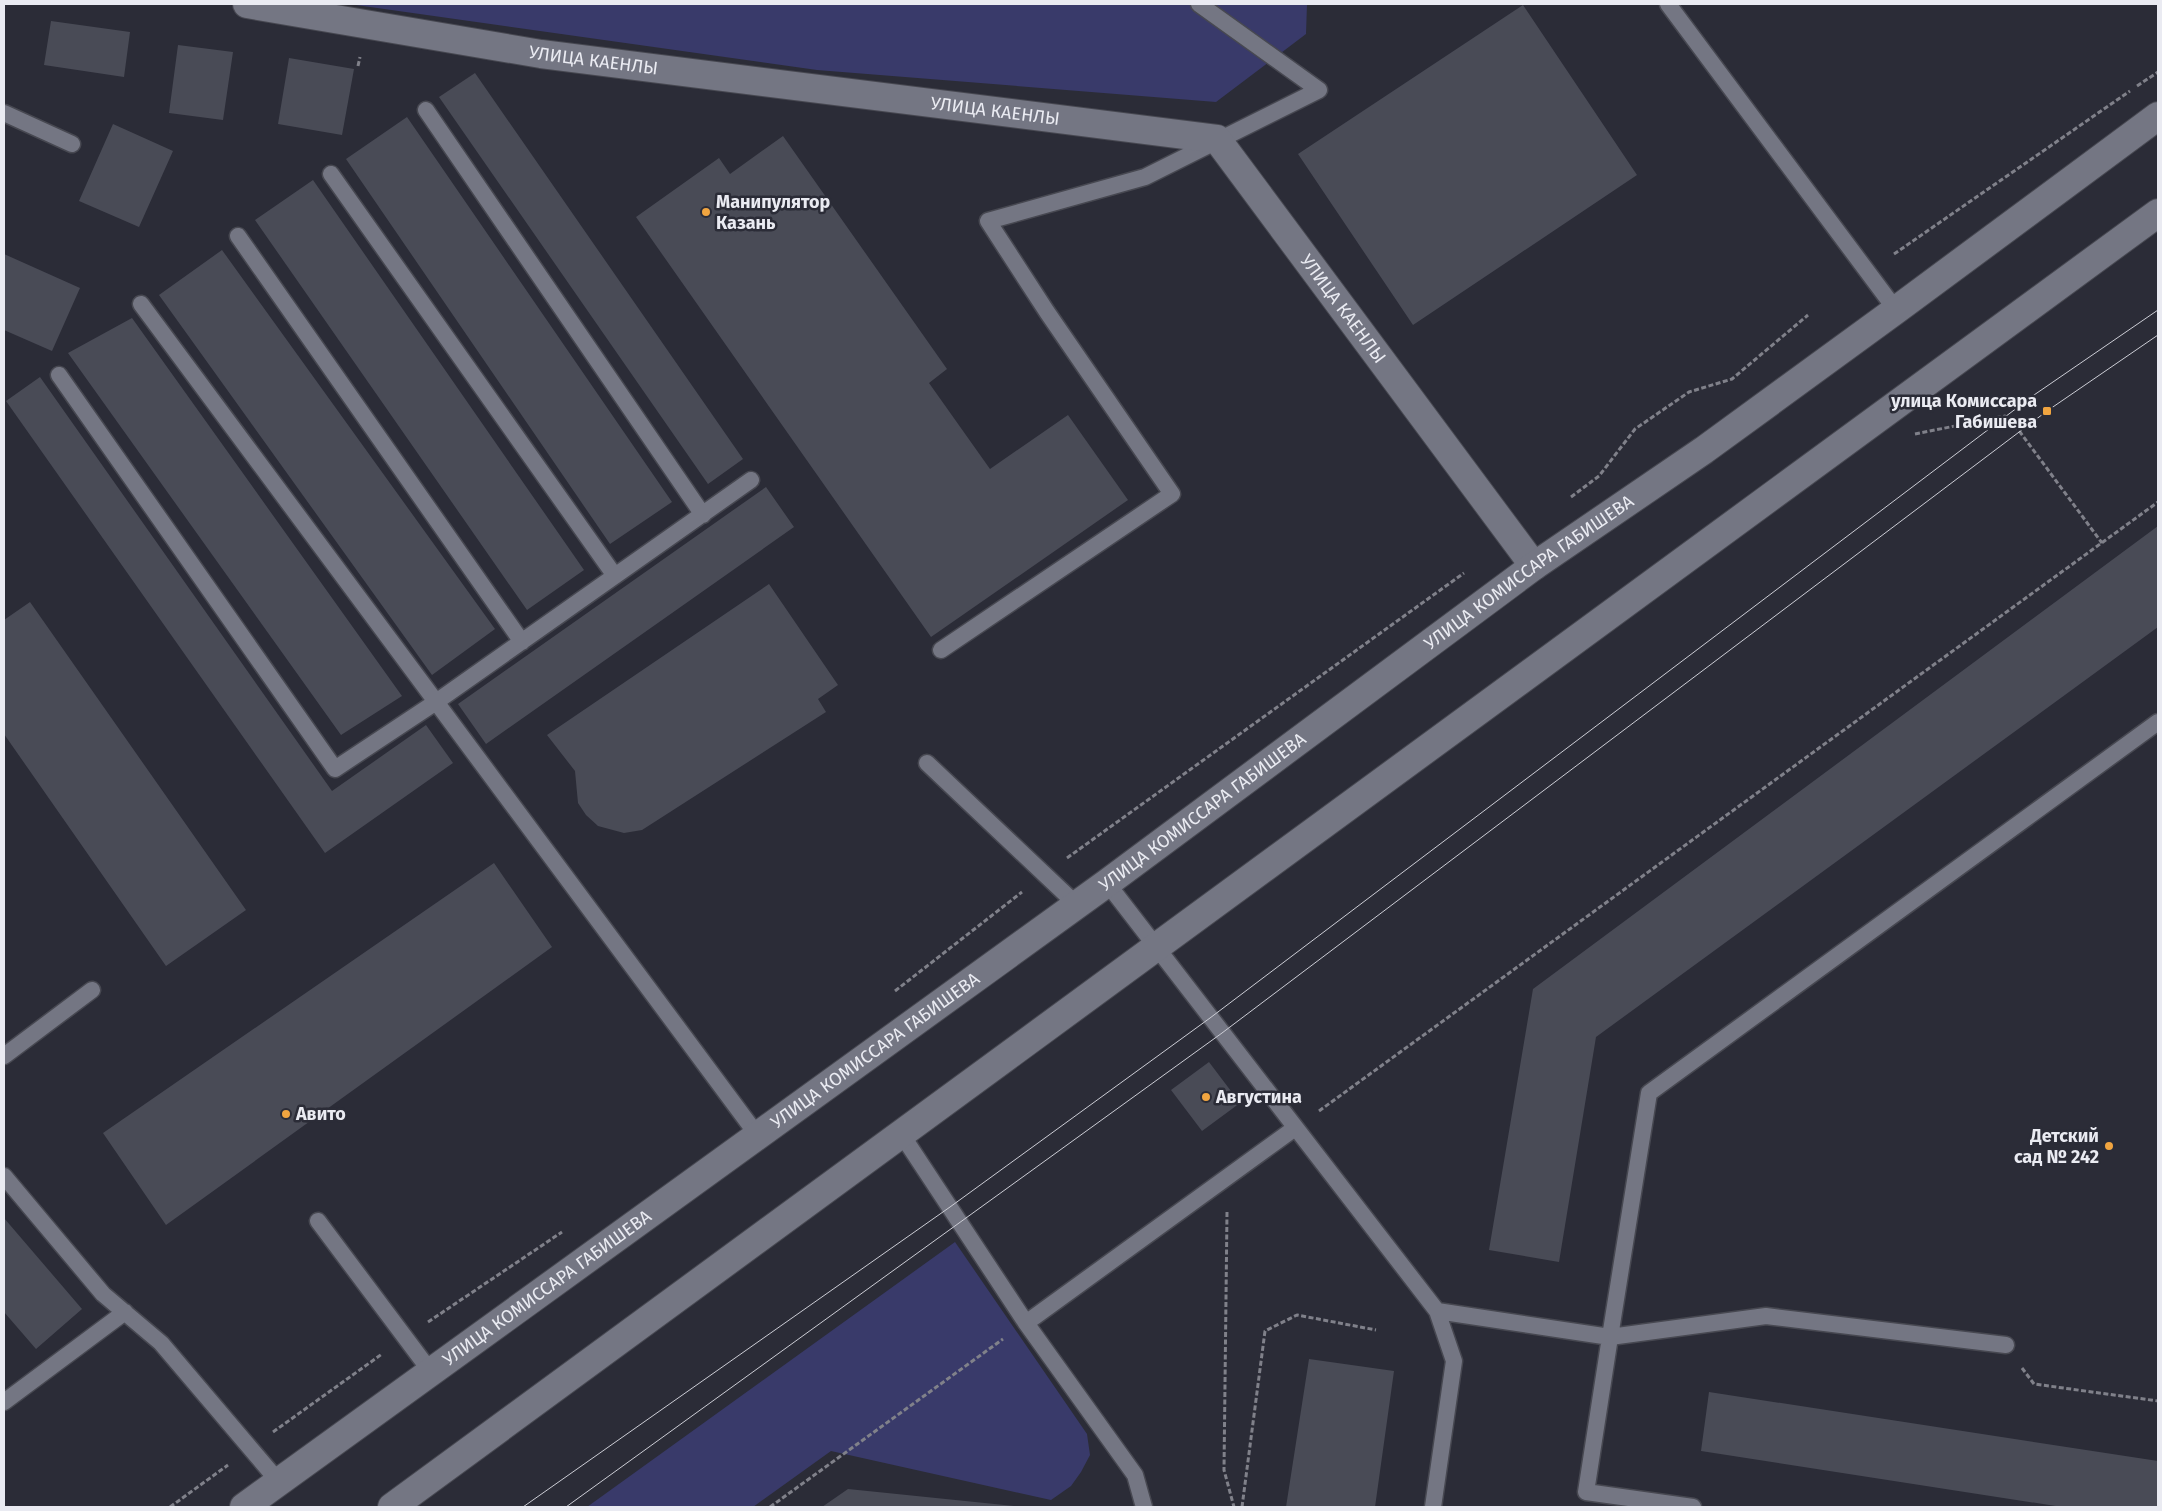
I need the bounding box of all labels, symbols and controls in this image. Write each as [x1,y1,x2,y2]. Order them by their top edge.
street label: УЛИЦА КАЕНЛЫ [527,41,659,80]
street label: УЛИЦА КАЕНЛЫ [929,92,1061,130]
place label: Манипулятор Казань [716,191,831,234]
marker: Манипулятор Казань [700,206,712,218]
street label: УЛИЦА КАЕНЛЫ [1295,250,1391,368]
place label: улица Комиссара Габишева [1890,390,2037,433]
marker: улица Комиссара Габишева [2041,405,2053,417]
street label: УЛИЦА КОМИССАРА ГАБИШЕВА [1420,490,1638,655]
street label: УЛИЦА КОМИССАРА ГАБИШЕВА [1095,728,1311,896]
street label: УЛИЦА КОМИССАРА ГАБИШЕВА [767,967,984,1133]
place label: Августина [1215,1086,1302,1108]
marker: Августина [1200,1091,1212,1103]
place label: Авито [295,1103,346,1125]
marker: Авито [280,1108,292,1120]
place label: Детский сад № 242 [2014,1125,2099,1168]
marker: Детский сад № 242 [2103,1140,2115,1152]
street label: УЛИЦА КОМИССАРА ГАБИШЕВА [438,1205,656,1371]

